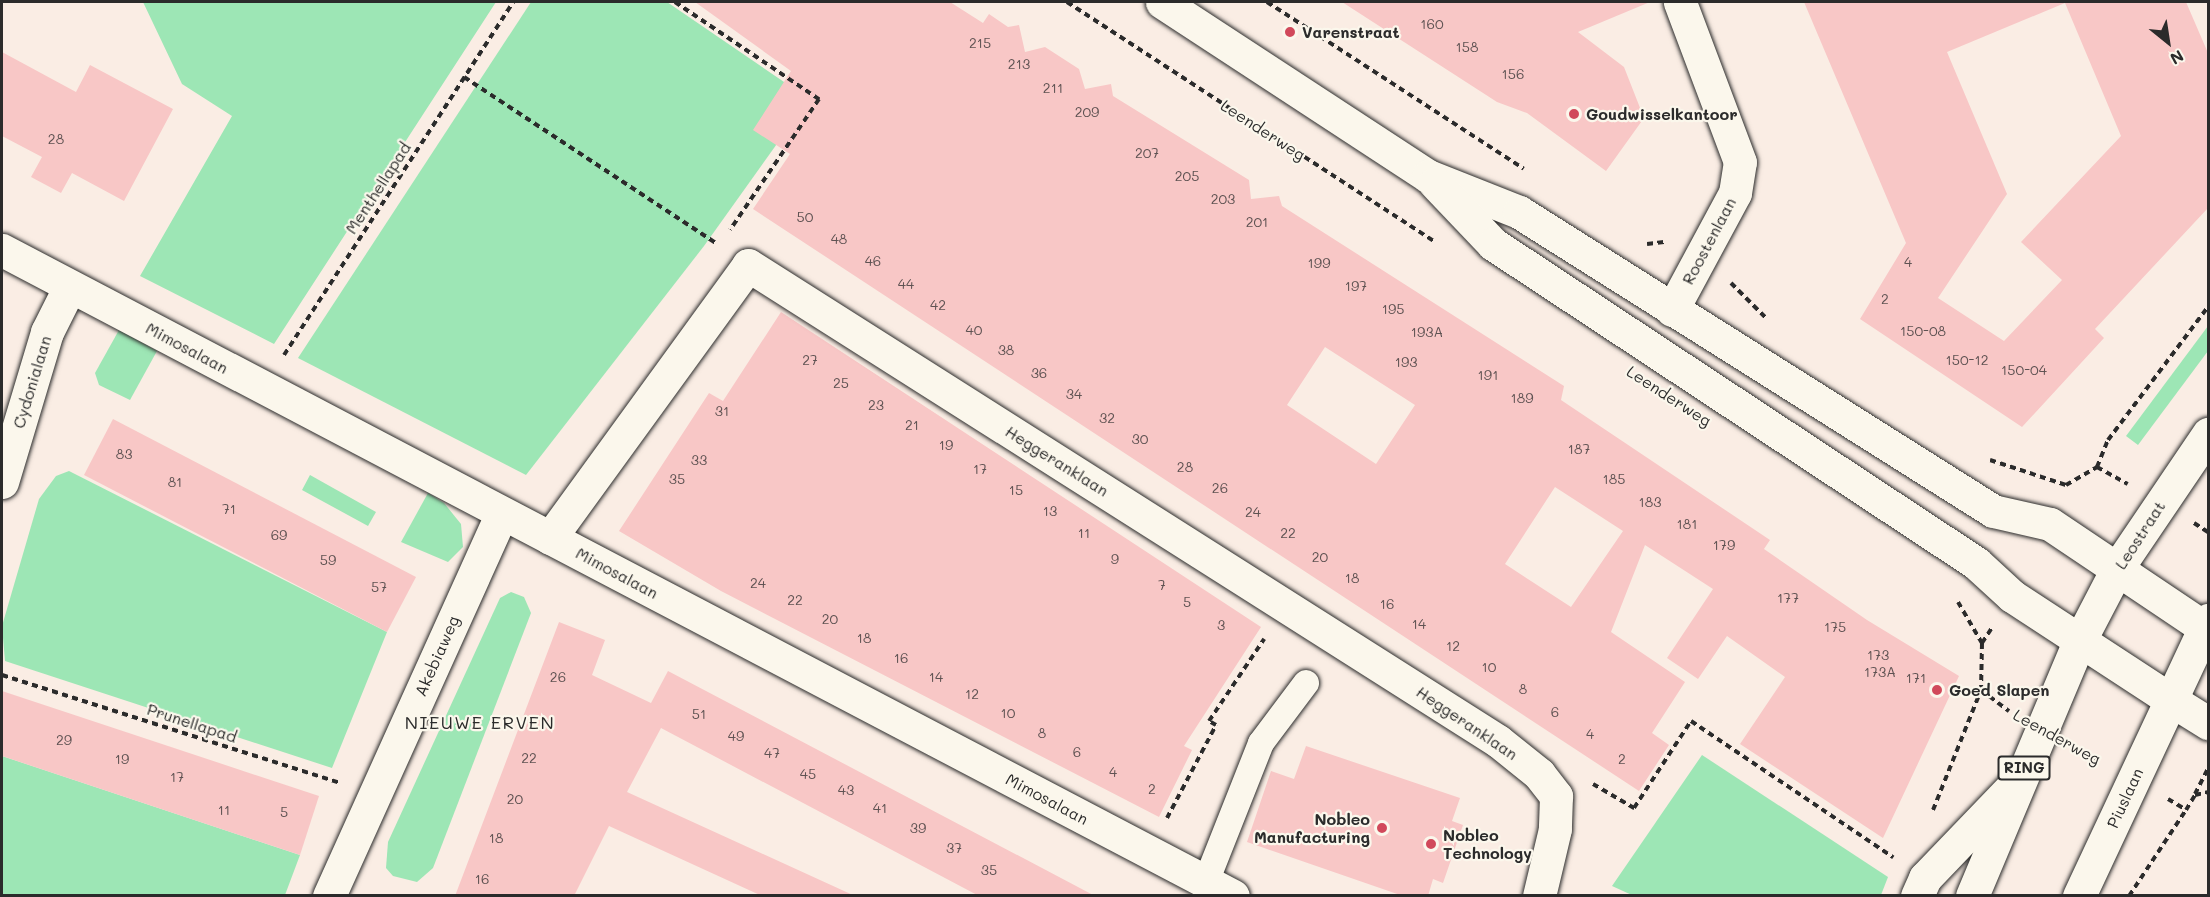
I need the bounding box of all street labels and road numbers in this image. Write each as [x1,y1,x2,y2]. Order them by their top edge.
street label: Leenderweg [1217,96,1309,164]
street label: Menthellapad [341,139,415,237]
street label: Roostenlaan [1678,194,1740,288]
street label: Mimosalaan [143,318,231,378]
street label: Cydonialaan [9,333,55,431]
street label: Leenderweg [1623,362,1715,430]
street label: Heggeranklaan [1002,422,1112,500]
street label: Leostraat [2111,497,2169,573]
street label: Mimosalaan [573,543,661,603]
street label: Akebiaweg [411,613,463,699]
street label: Heggeranklaan [1413,682,1521,764]
street label: Prunellapad [145,699,239,747]
street label: Leenderweg [2010,705,2104,769]
road number: RING [1997,756,2051,780]
street label: Piuslaan [2103,765,2147,831]
street label: Mimosalaan [1003,769,1091,829]

